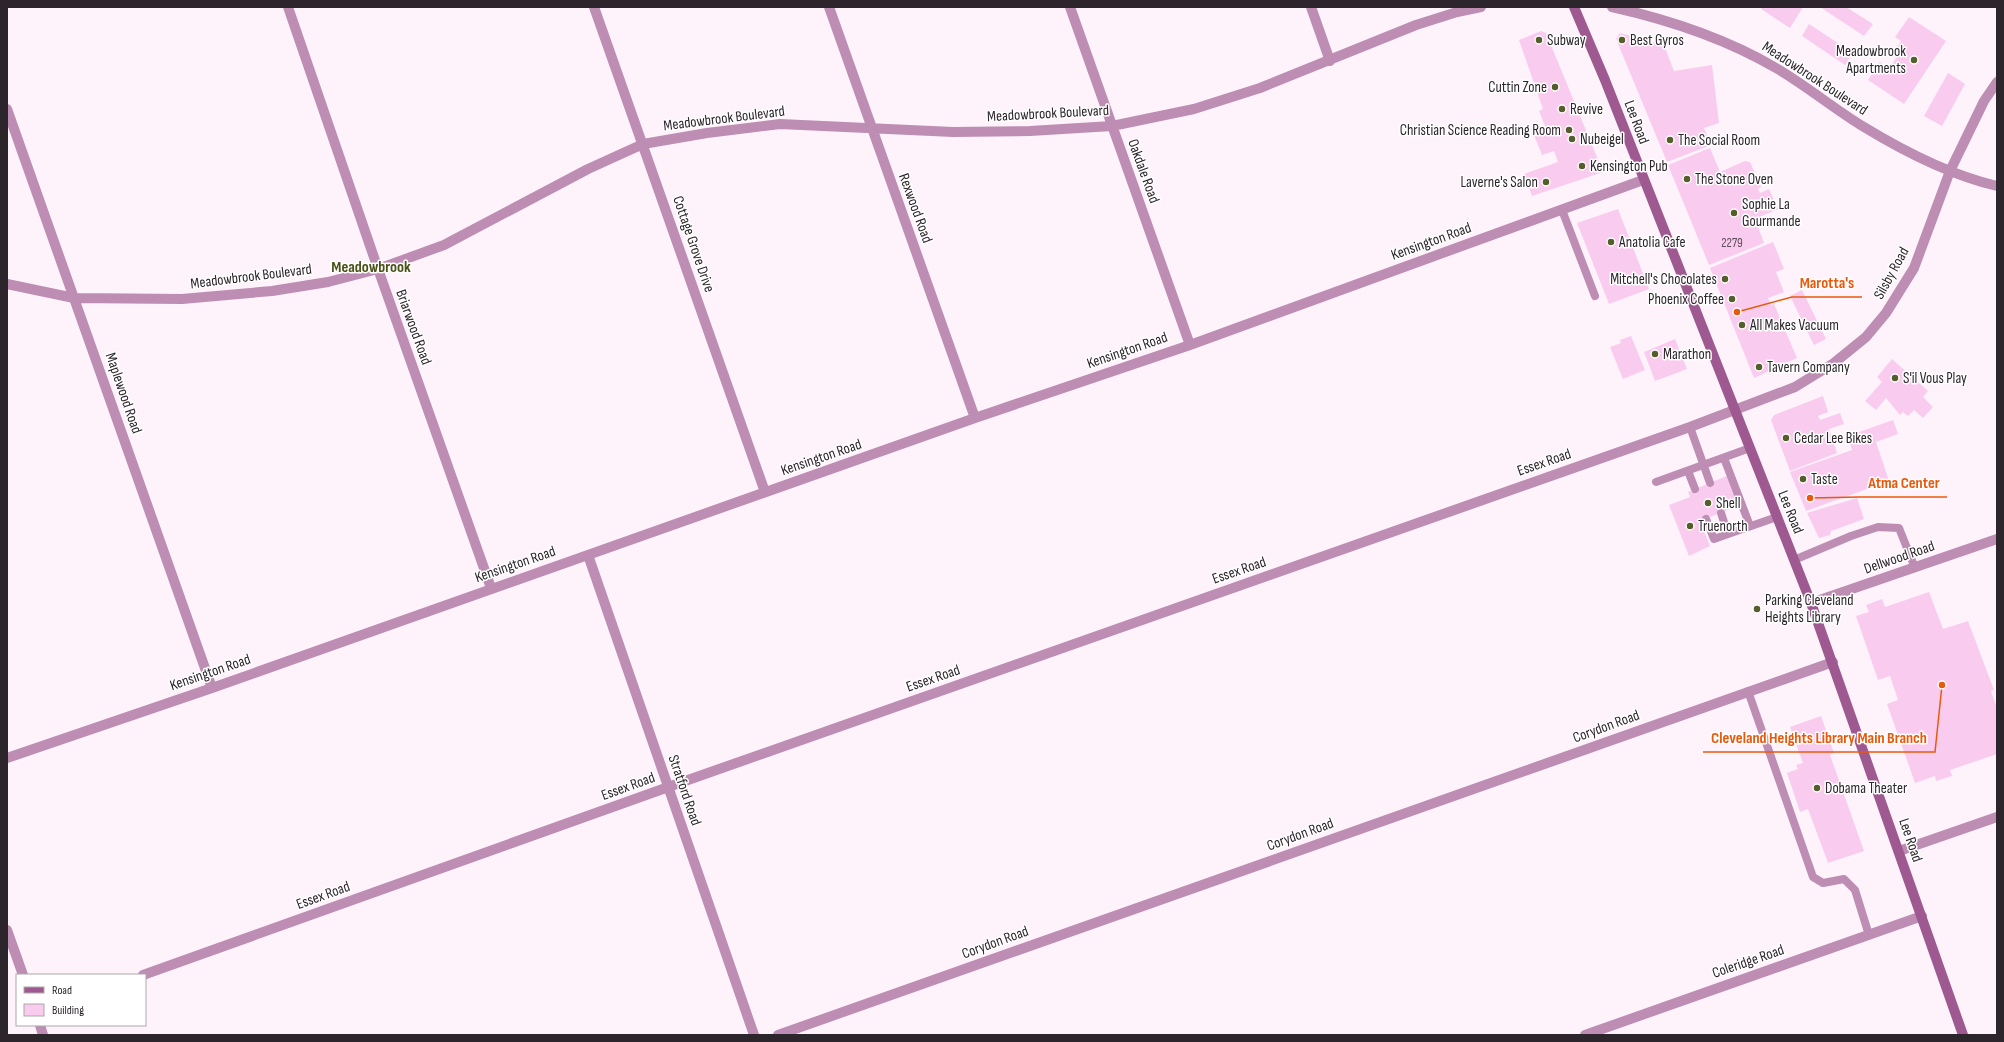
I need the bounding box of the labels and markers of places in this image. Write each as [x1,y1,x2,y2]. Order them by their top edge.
place label: Subway [1547,31,1586,50]
place label: Best Gyros [1630,31,1684,50]
marker: Subway [1534,35,1544,45]
marker: Best Gyros [1617,35,1627,45]
place label: Meadowbrook Apartments [1836,42,1906,78]
marker: Meadowbrook Apartments [1909,55,1919,65]
place label: Cuttin Zone [1488,78,1547,97]
marker: Cuttin Zone [1550,82,1560,92]
place label: Revive [1570,100,1603,119]
marker: Revive [1557,104,1567,114]
place label: Christian Science Reading Room [1400,121,1561,140]
marker: Christian Science Reading Room [1564,125,1574,135]
place label: Nubeigel [1580,130,1624,149]
place label: The Social Room [1678,131,1760,150]
marker: Nubeigel [1567,134,1577,144]
marker: The Social Room [1665,135,1675,145]
place label: Kensington Pub [1590,157,1668,176]
marker: Kensington Pub [1577,161,1587,171]
place label: The Stone Oven [1695,170,1773,189]
place label: Laverne's Salon [1461,173,1538,192]
marker: The Stone Oven [1682,174,1692,184]
marker: Laverne's Salon [1541,177,1551,187]
place label: Sophie La Gourmande [1742,195,1800,231]
marker: Sophie La Gourmande [1729,208,1739,218]
place label: Anatolia Cafe [1618,233,1685,252]
marker: Anatolia Cafe [1606,237,1616,247]
callout: Marotta's [1792,269,1862,297]
place label: Mitchell's Chocolates [1610,270,1717,289]
marker: Mitchell's Chocolates [1720,274,1730,284]
place label: Phoenix Coffee [1648,290,1724,309]
marker: Phoenix Coffee [1727,294,1737,304]
place label: All Makes Vacuum [1749,316,1839,335]
marker: All Makes Vacuum [1737,320,1747,330]
place label: Marathon [1663,345,1711,364]
marker: Marathon [1650,349,1660,359]
place label: Tavern Company [1767,358,1850,377]
marker: Tavern Company [1754,362,1764,372]
place label: S'il Vous Play [1903,369,1967,388]
marker: S'il Vous Play [1890,373,1900,383]
place label: Cedar Lee Bikes [1794,429,1872,448]
marker: Cedar Lee Bikes [1781,433,1791,443]
callout: Atma Center [1860,469,1947,497]
place label: Taste [1811,470,1838,489]
marker: Taste [1798,474,1808,484]
place label: Shell [1716,494,1740,513]
marker: Shell [1703,498,1713,508]
place label: Truenorth [1698,517,1748,536]
marker: Truenorth [1685,521,1695,531]
place label: Parking Cleveland Heights Library [1765,591,1853,627]
marker: Parking Cleveland Heights Library [1752,604,1762,614]
callout: Cleveland Heights Library Main Branch [1703,724,1935,752]
place label: Dobama Theater [1825,779,1908,798]
marker: Dobama Theater [1812,783,1822,793]

